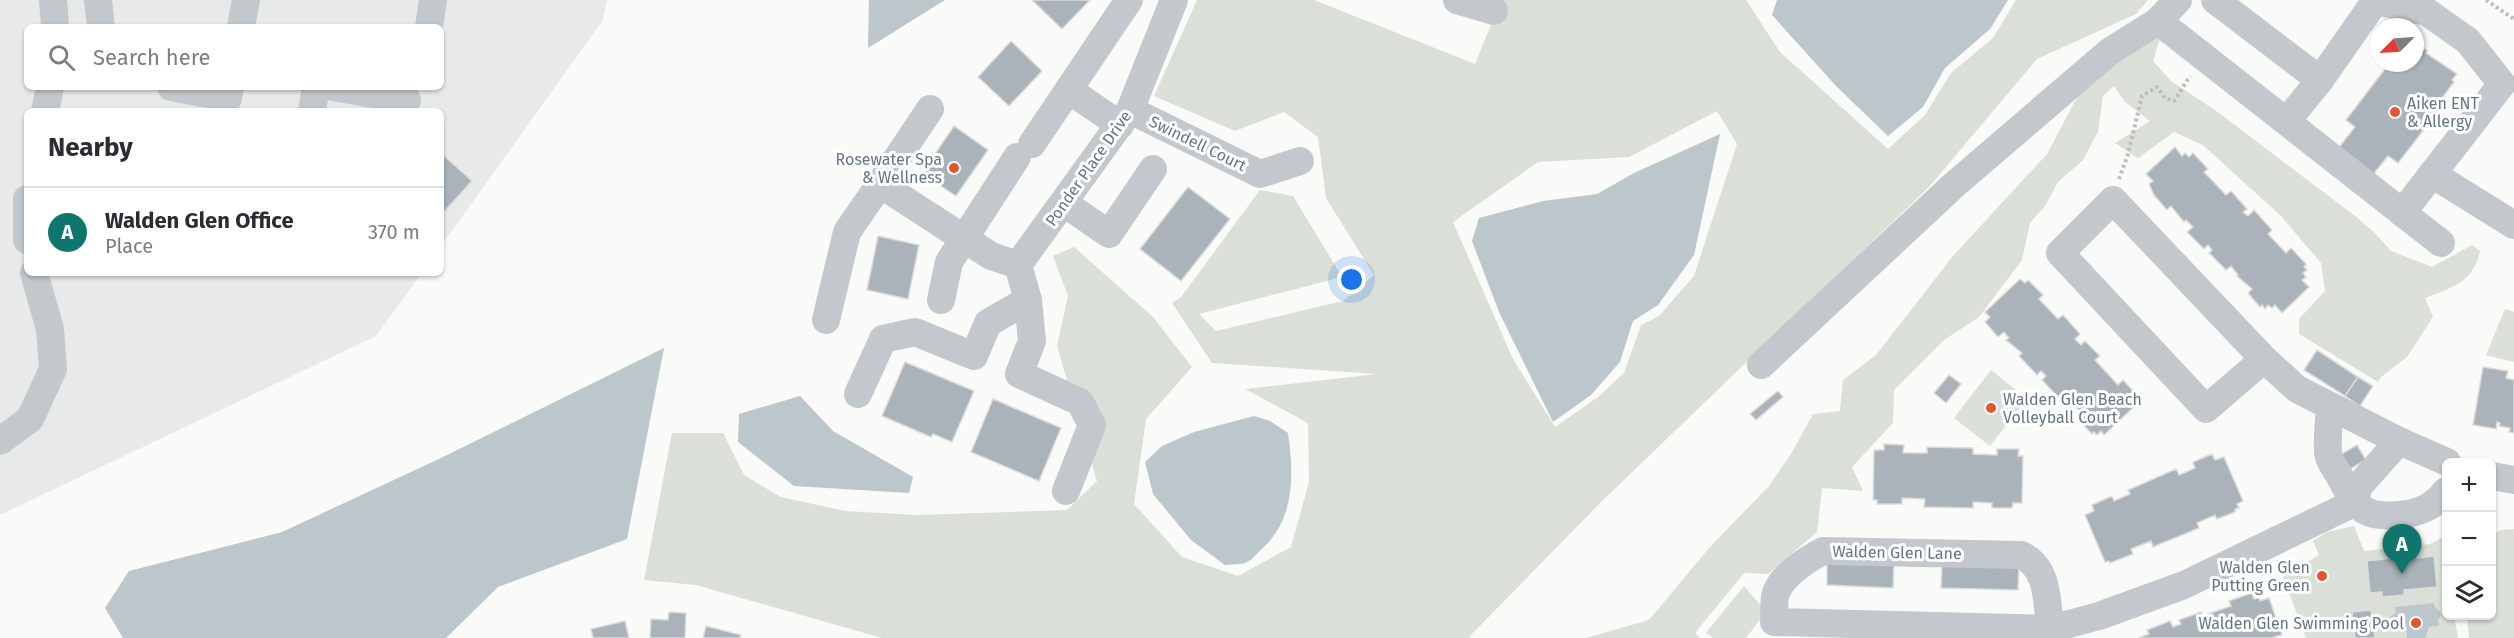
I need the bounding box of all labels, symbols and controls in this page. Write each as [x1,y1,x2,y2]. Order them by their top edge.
north arrow [2370,18,2424,72]
search box [24,24,444,90]
icon: search [45,41,78,74]
text: Search here [93,44,211,71]
place label: Aiken ENT & Allergy [2407,94,2480,131]
marker: Aiken ENT & Allergy [2388,105,2402,119]
street label: Ponder Place Drive [1041,107,1135,230]
street label: Swindell Court [1146,112,1249,175]
text: Nearby [48,132,133,163]
place label: Rosewater Spa & Wellness [836,150,942,187]
marker: Rosewater Spa & Wellness [947,161,961,175]
text: Walden Glen Office [105,207,294,234]
text: A [62,220,73,244]
text: 370 m [368,220,420,244]
text: Place [105,234,153,258]
your location [1337,265,1366,294]
place label: Walden Glen Beach Volleyball Court [2003,390,2142,427]
marker: Walden Glen Beach Volleyball Court [1984,401,1998,415]
map controls [2442,458,2496,620]
button: + [2442,458,2496,512]
button: − [2442,512,2496,566]
pin: A [2382,524,2422,574]
street label: Walden Glen Lane [1832,542,1962,563]
place label: Walden Glen Putting Green [2211,558,2310,595]
button: layers [2442,566,2496,620]
marker: Walden Glen Putting Green [2315,569,2329,583]
place label: Walden Glen Swimming Pool [2198,614,2404,633]
marker: Walden Glen Swimming Pool [2409,616,2423,630]

